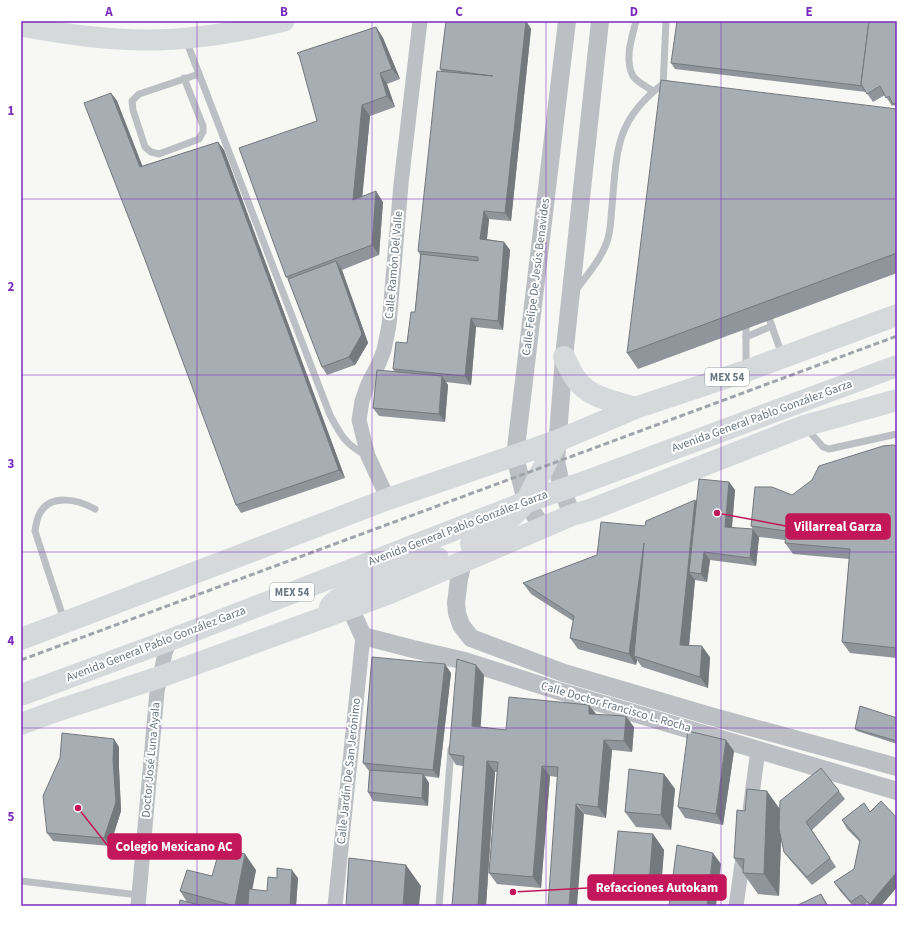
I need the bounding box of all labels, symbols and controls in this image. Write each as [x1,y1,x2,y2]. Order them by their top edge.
text: A [104,3,113,21]
text: B [280,3,288,21]
text: C [455,3,463,21]
text: D [630,3,638,21]
text: E [805,3,813,21]
text: 1 [8,102,15,120]
street label: Calle Felipe De Jesús Benavides [518,197,554,357]
street label: Calle Ramón Del Valle [381,210,407,320]
text: 2 [8,278,15,296]
road number: MEX 54 [705,368,749,386]
street label: Avenida General Pablo González Garza [669,375,855,457]
text: 3 [8,455,15,473]
street label: Avenida General Pablo González Garza [366,486,550,570]
callout: Villarreal Garza [786,514,890,539]
text: Villarreal Garza [793,518,882,536]
road number: MEX 54 [270,583,314,601]
street label: Avenida General Pablo González Garza [64,602,248,686]
text: 4 [8,632,15,650]
street label: Calle Doctor Francisco L. Rocha [539,677,693,737]
street label: Calle Jardín De San Jerónimo [333,697,365,845]
street label: Doctor José Luna Ayala [137,701,165,819]
text: 5 [8,808,15,826]
callout: Colegio Mexicano AC [108,834,241,859]
text: Colegio Mexicano AC [115,838,233,856]
callout: Refacciones Autokam [588,875,726,900]
text: Refacciones Autokam [596,879,718,897]

